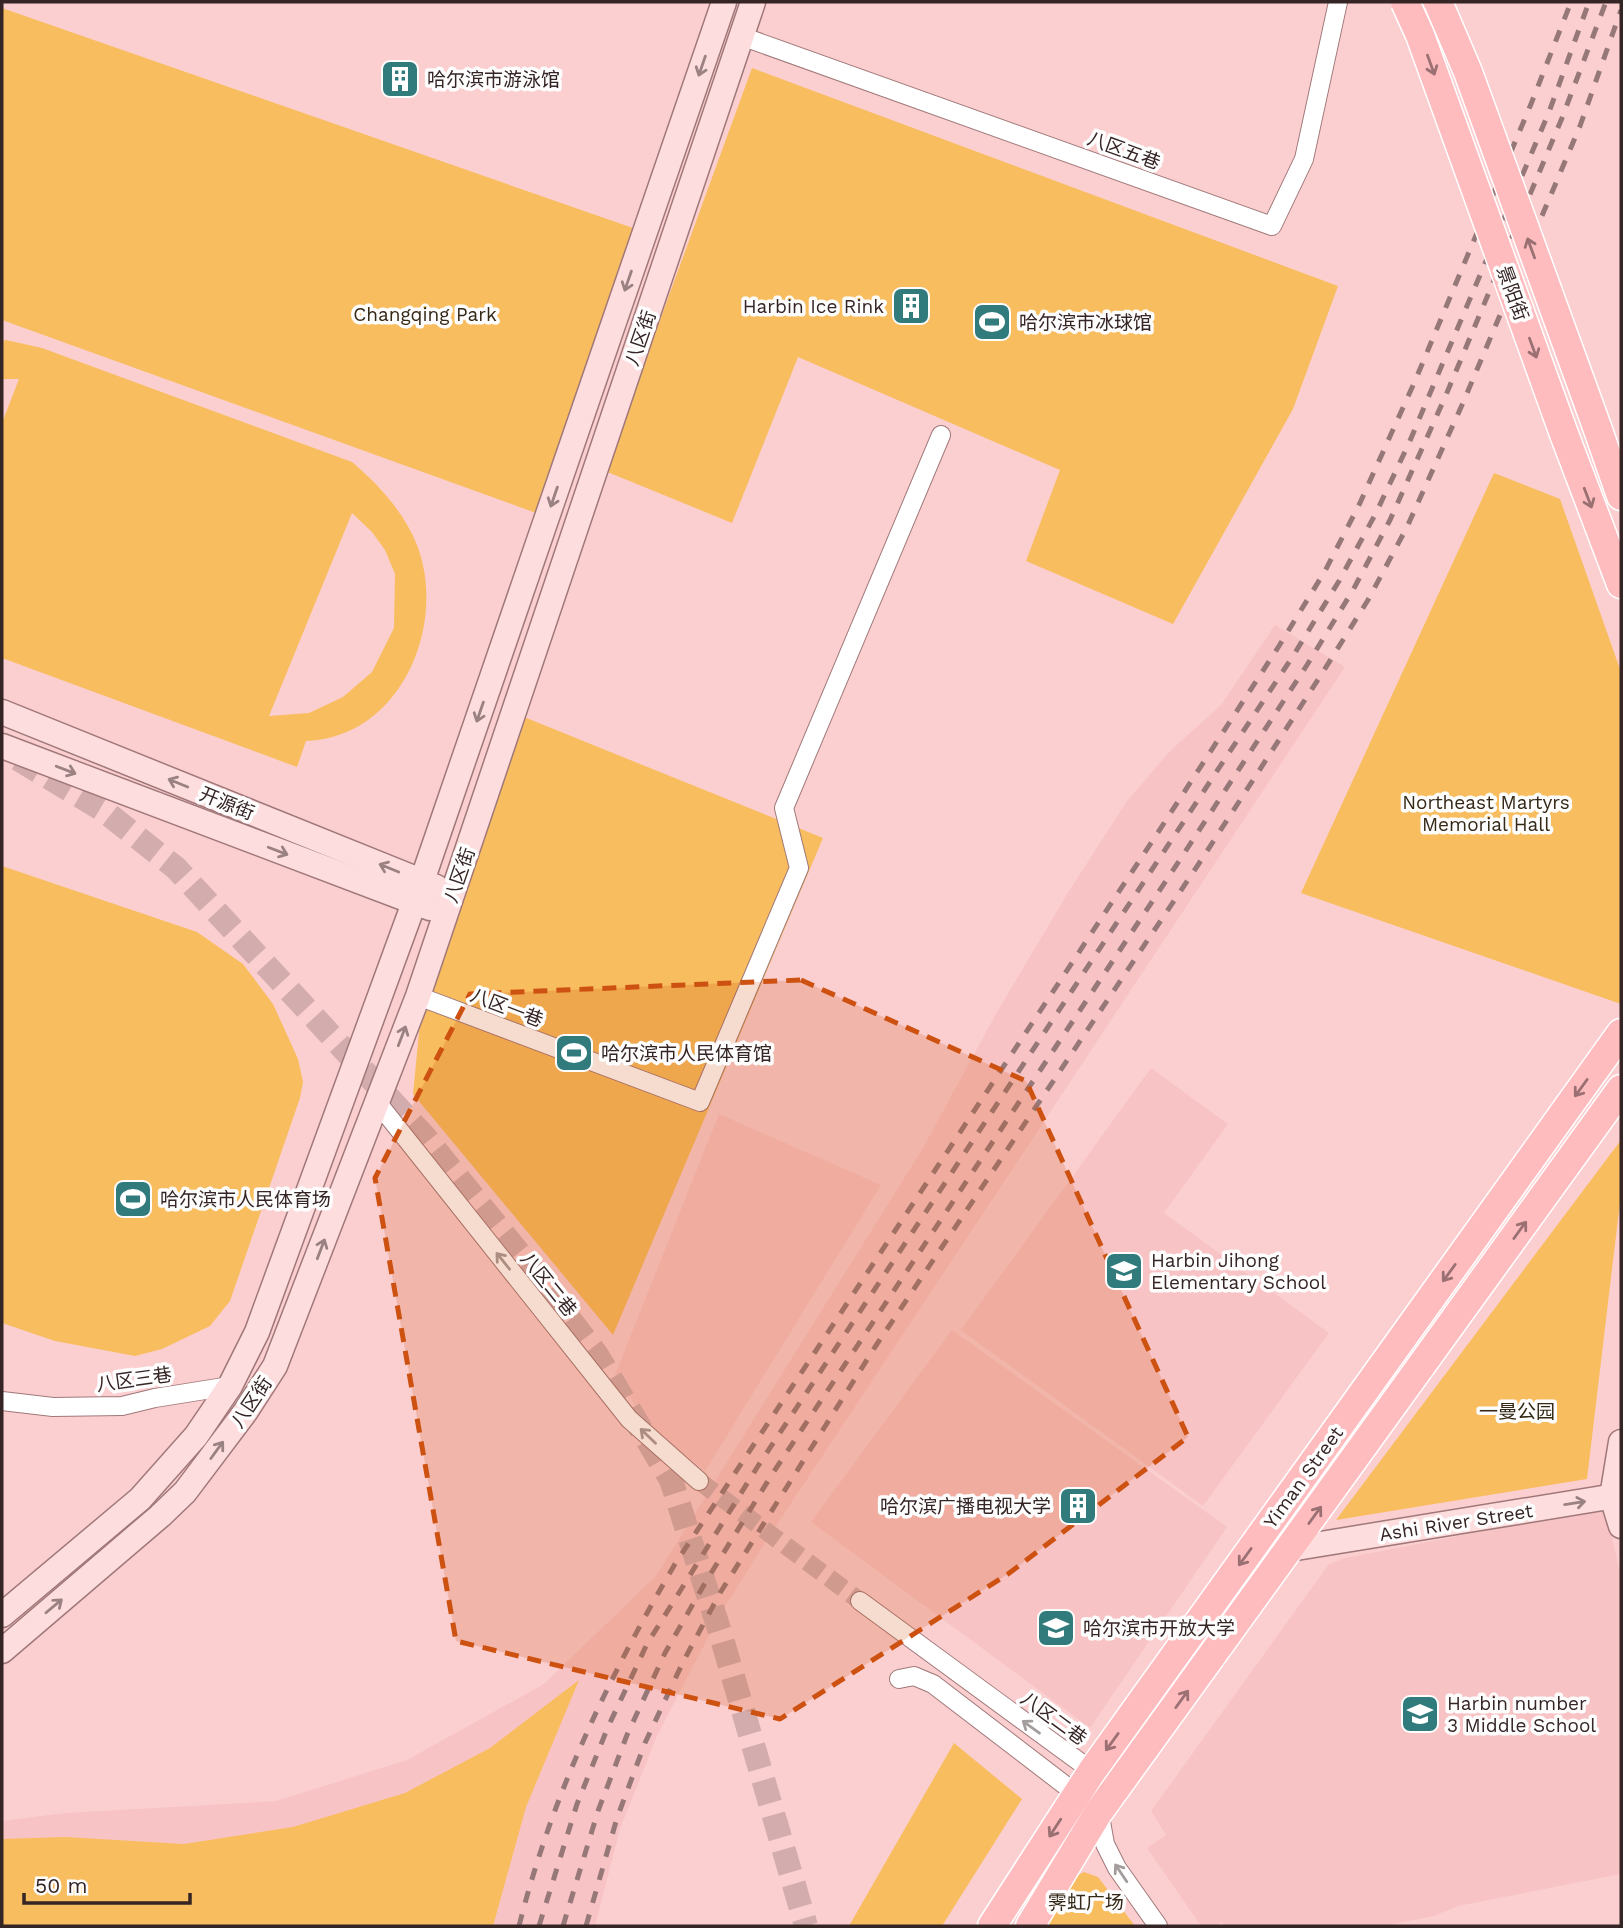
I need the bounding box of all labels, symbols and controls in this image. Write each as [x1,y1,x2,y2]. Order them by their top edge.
one-way arrow [1425,54,1438,76]
one-way arrow [695,55,707,77]
building icon: 哈尔滨市游泳馆 [379,58,421,100]
place label: 哈尔滨市游泳馆 [427,68,560,91]
street label: 八区五巷 [1084,127,1163,174]
one-way arrow [1524,238,1537,260]
street label: 景阳街 [1492,262,1533,324]
one-way arrow [621,270,633,292]
building icon: Harbin Ice Rink [890,285,932,327]
place label: Harbin Ice Rink [743,295,884,318]
sports icon: 哈尔滨市冰球馆 [971,301,1013,343]
park label: Changqing Park [353,303,497,326]
street label: 八区街 [620,307,661,369]
place label: 哈尔滨市冰球馆 [1019,311,1152,334]
one-way arrow [1528,337,1540,359]
one-way arrow [547,485,559,507]
one-way arrow [1583,486,1596,508]
one-way arrow [473,700,486,722]
one-way arrow [54,765,76,777]
one-way arrow [168,776,190,789]
street label: 开源街 [196,782,258,825]
park label: Northeast Martyrs Memorial Hall [1402,791,1570,836]
street label: 八区街 [439,844,480,906]
one-way arrow [267,845,289,858]
one-way arrow [379,861,401,874]
street label: 八区一巷 [467,983,546,1032]
one-way arrow [397,1026,410,1048]
sports icon: 哈尔滨市人民体育馆 [553,1032,595,1074]
place label: 哈尔滨市人民体育馆 [601,1042,772,1065]
one-way arrow [1574,1078,1589,1097]
sports icon: 哈尔滨市人民体育场 [112,1178,154,1220]
place label: 哈尔滨市人民体育场 [160,1188,331,1211]
one-way arrow [1512,1221,1527,1240]
one-way arrow [316,1238,328,1260]
street label: 八区二巷 [516,1248,581,1321]
place label: Harbin Jihong Elementary School [1151,1249,1326,1294]
school or university icon: Harbin Jihong Elementary School [1103,1250,1145,1292]
one-way arrow [496,1252,511,1270]
one-way arrow [1442,1263,1456,1282]
street label: 八区三巷 [95,1363,173,1396]
street label: 八区街 [226,1372,277,1432]
park label: 一曼公园 [1479,1400,1555,1423]
street label: Yiman Street [1259,1422,1348,1533]
one-way arrow [640,1428,657,1445]
one-way arrow [210,1441,225,1460]
building icon: 哈尔滨广播电视大学 [1057,1485,1099,1527]
place label: 哈尔滨广播电视大学 [880,1495,1051,1518]
one-way arrow [1564,1496,1586,1509]
street label: Ashi River Street [1378,1499,1535,1546]
one-way arrow [1308,1506,1323,1525]
one-way arrow [1238,1547,1252,1566]
one-way arrow [44,1599,62,1614]
school or university icon: 哈尔滨市开放大学 [1035,1607,1077,1649]
place label: 哈尔滨市开放大学 [1083,1617,1235,1640]
street label: 八区二巷 [1016,1687,1091,1750]
one-way arrow [1174,1690,1189,1709]
place label: Harbin number 3 Middle School [1447,1692,1596,1737]
school or university icon: Harbin number 3 Middle School [1399,1693,1441,1735]
one-way arrow [1022,1720,1041,1735]
one-way arrow [1105,1732,1119,1751]
one-way arrow [1047,1818,1062,1837]
scale bar [24,1862,191,1906]
one-way arrow [1114,1864,1128,1883]
text: 50 m [35,1873,87,1898]
park label: 霁虹广场 [1048,1891,1124,1914]

